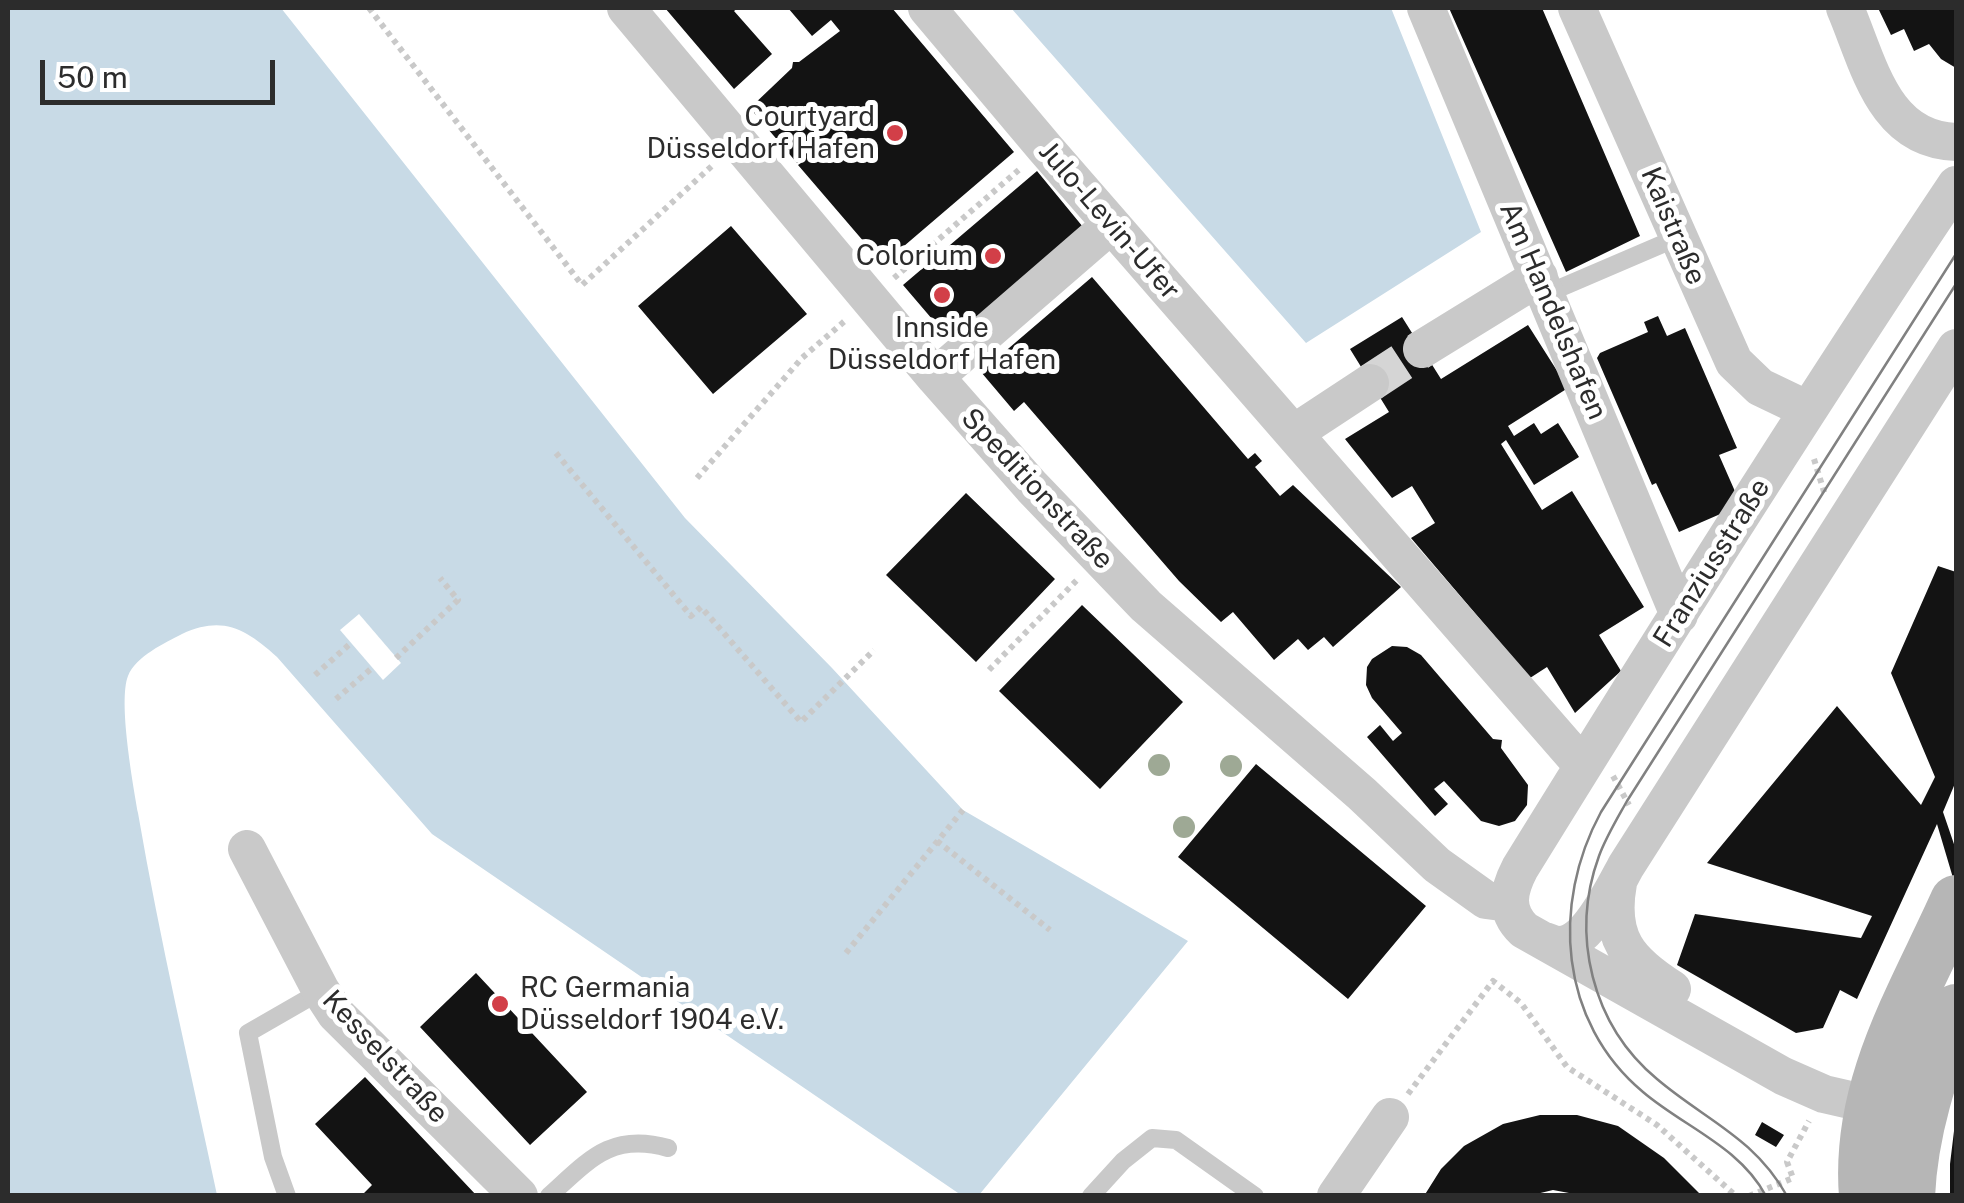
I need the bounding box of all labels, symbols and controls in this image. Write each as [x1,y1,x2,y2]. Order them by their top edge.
scale bar [45,40,280,102]
text: 50 m [57,59,128,95]
place label: Courtyard Düsseldorf Hafen [646,100,875,166]
marker: Courtyard Düsseldorf Hafen [884,122,906,144]
street label: Julo-Levin-Ufer [1031,135,1187,307]
street label: Kaistraße [1633,162,1713,290]
street label: Am Handelshafen [1492,197,1614,425]
place label: Colorium [856,239,973,273]
marker: Colorium [982,245,1004,267]
marker: Innside Düsseldorf Hafen [931,284,953,306]
place label: Innside Düsseldorf Hafen [828,311,1056,377]
street label: Speditionstraße [954,402,1120,576]
street label: Franziusstraße [1647,472,1777,654]
place label: RC Germania Düsseldorf 1904 e.V. [520,971,784,1037]
street label: Kesselstraße [315,984,455,1130]
marker: RC Germania Düsseldorf 1904 e.V. [489,993,511,1015]

